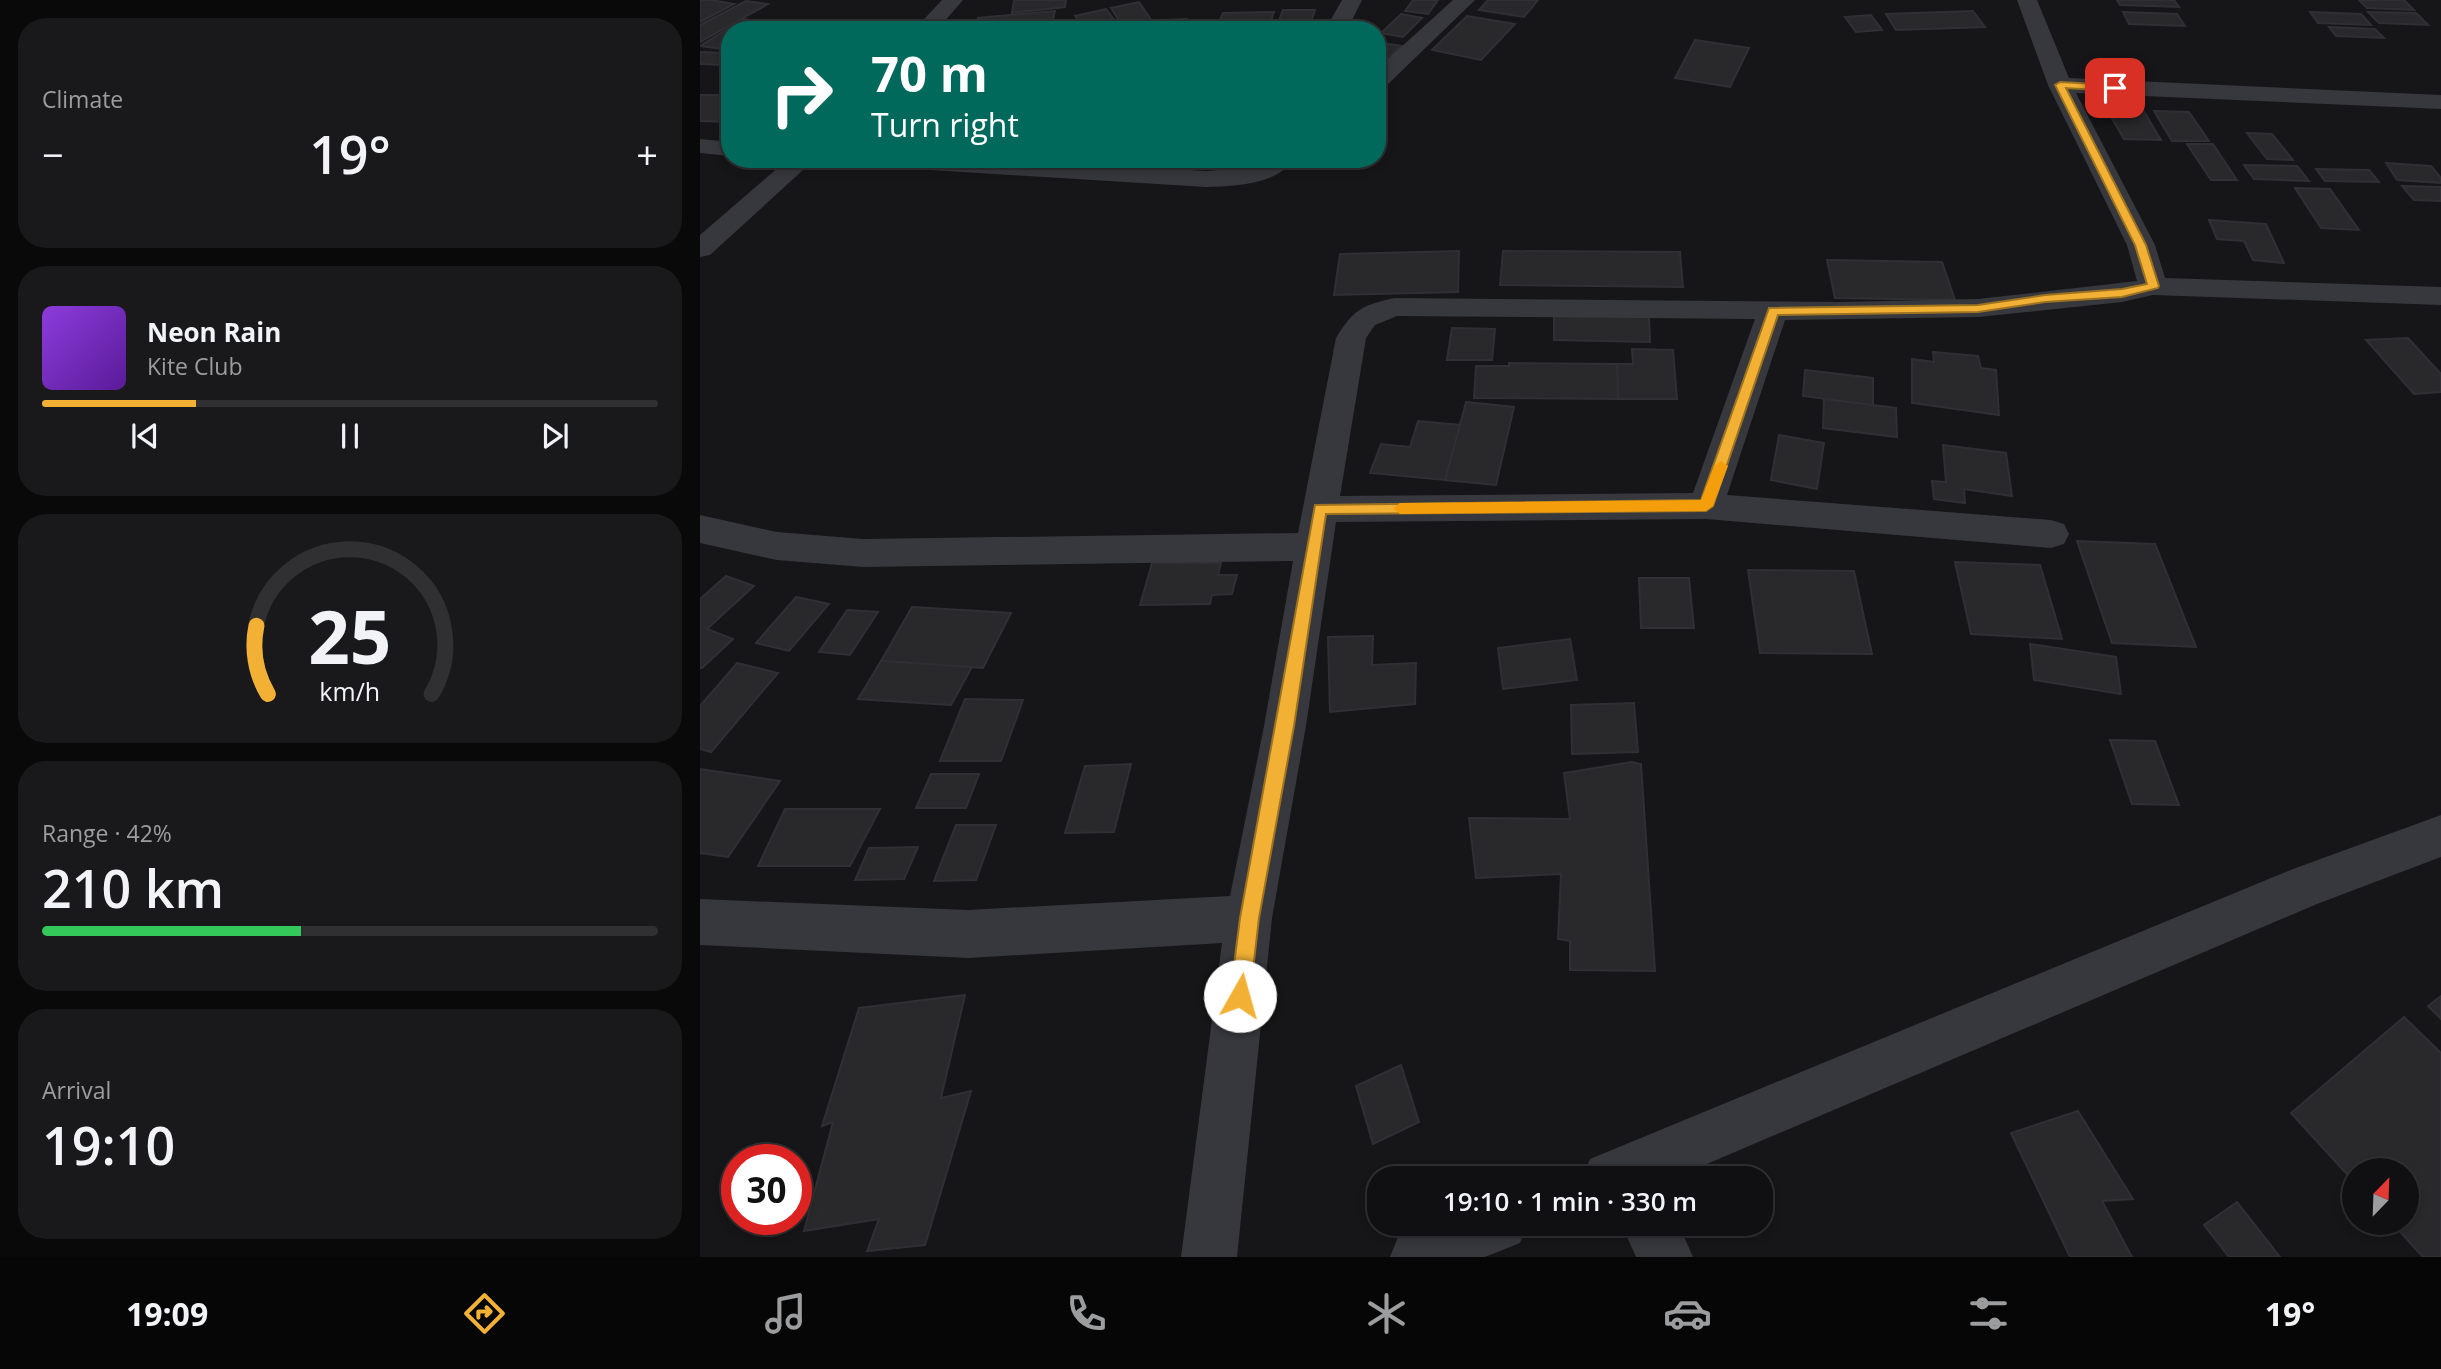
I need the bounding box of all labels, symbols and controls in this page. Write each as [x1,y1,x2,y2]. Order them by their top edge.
text: 70 m [871,40,988,106]
icon: right [756,49,847,140]
pin [2085,58,2145,118]
icon: arrive [2096,69,2134,107]
text: Climate [42,83,123,115]
text: Turn right [871,103,1019,146]
text: 19° [309,118,391,189]
text: − [42,128,64,180]
text: + [636,128,658,180]
text: Neon Rain [147,314,281,350]
text: Kite Club [147,350,242,382]
icon: previous [126,417,164,455]
icon: pause [331,417,369,455]
icon: next [536,417,574,455]
text: 25 [308,587,392,686]
text: km/h [320,674,380,708]
text: Range · 42% [42,817,172,849]
text: 210 km [42,852,224,923]
position arrow [1203,959,1277,1033]
text: Arrival [42,1074,111,1106]
text: 19:10 [42,1109,175,1180]
speed limit sign: 30 [721,1144,812,1235]
north arrow [2342,1158,2418,1236]
map controls [2342,1158,2419,1235]
text: 19:10 · 1 min · 330 m [1443,1183,1697,1219]
icon: directions [460,1289,509,1338]
icon: music [761,1289,810,1338]
icon: phone [1062,1289,1111,1338]
icon: climate [1362,1289,1411,1338]
icon: car [1663,1289,1712,1338]
icon: filters [1964,1289,2013,1338]
text: 19:09 [126,1292,208,1335]
text: 19° [2265,1292,2315,1335]

